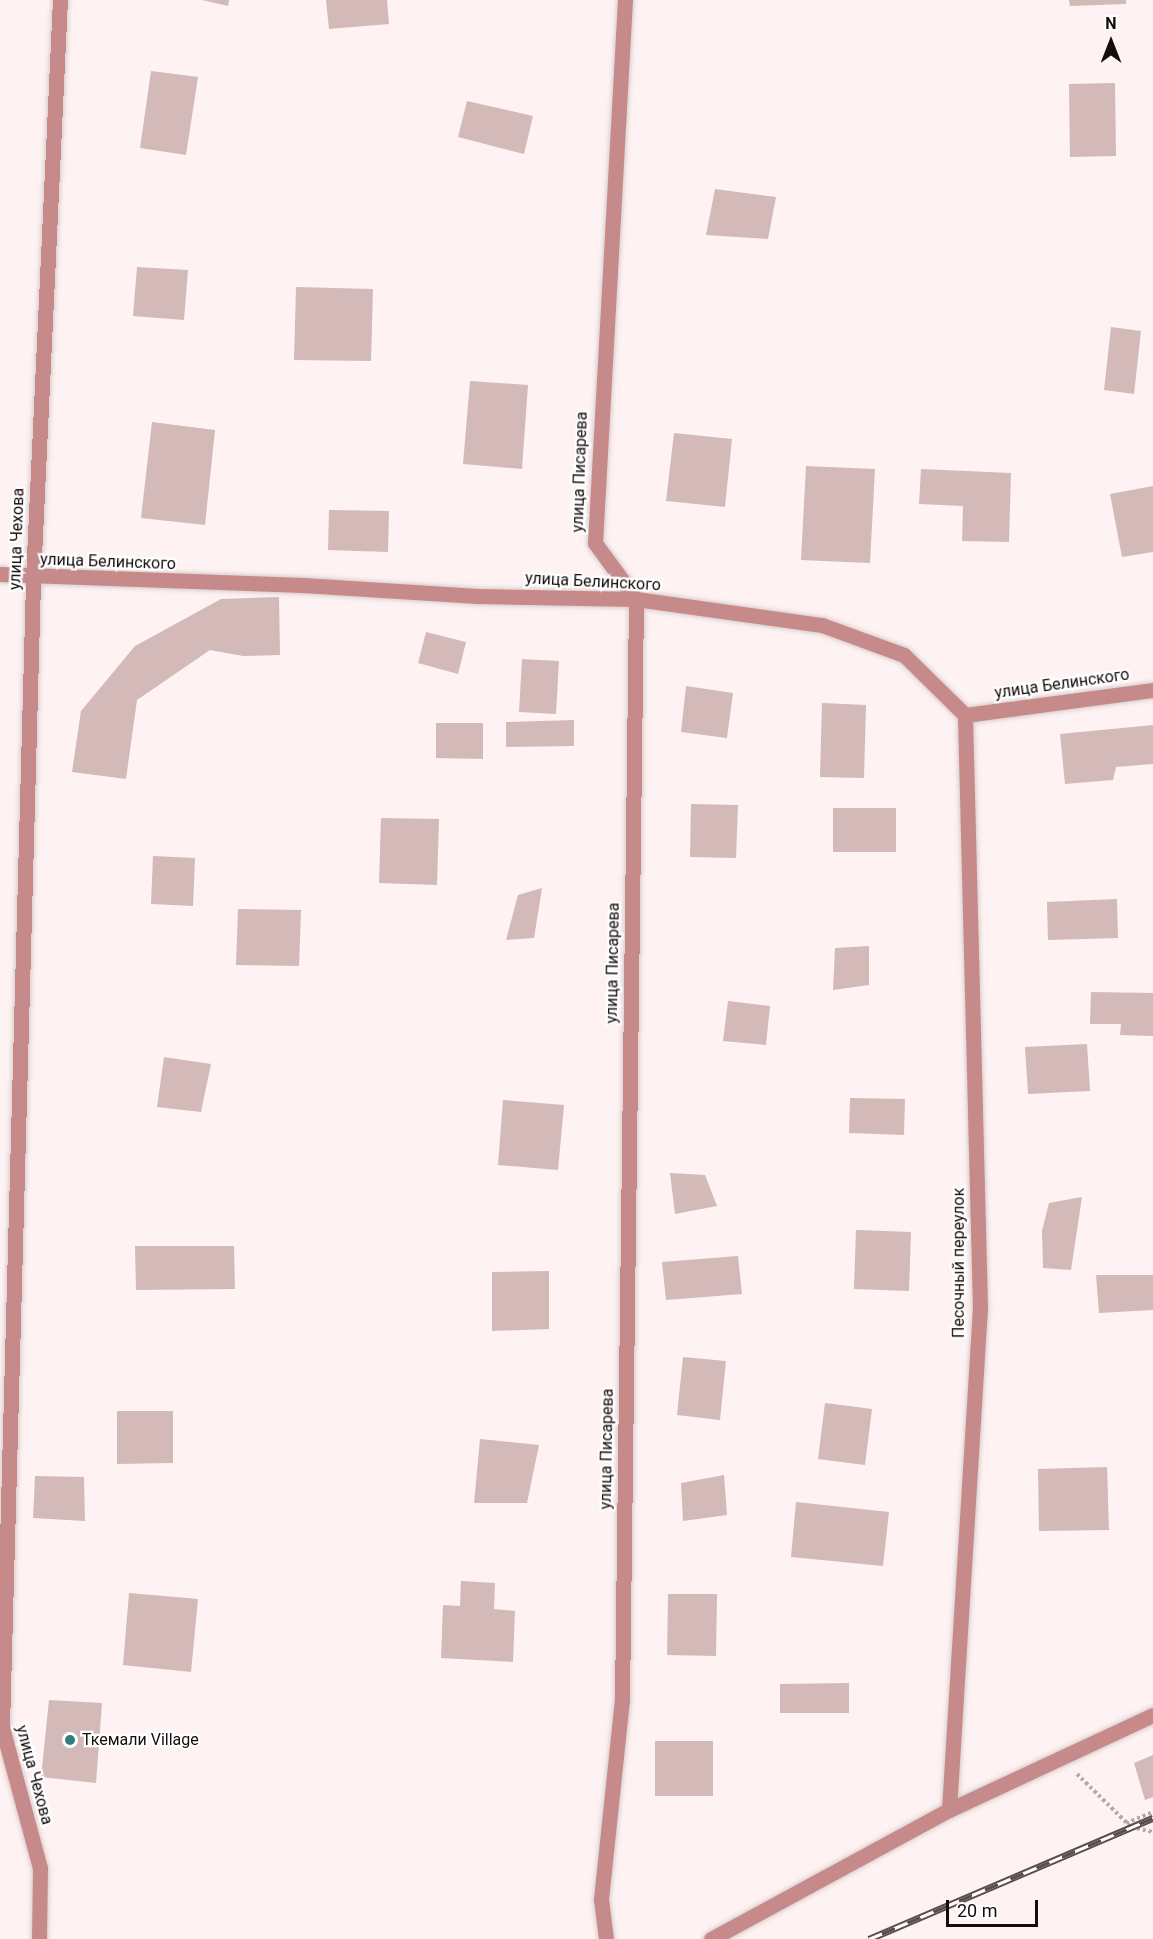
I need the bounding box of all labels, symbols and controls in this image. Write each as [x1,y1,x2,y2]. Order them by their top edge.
north arrow [1081,12,1141,72]
text: N [1105,14,1117,33]
street label: улица Писарева [568,411,592,533]
street label: улица Чехова [6,488,28,590]
street label: улица Белинского [40,550,176,574]
street label: улица Белинского [525,569,661,595]
street label: улица Белинского [993,665,1131,703]
street label: улица Писарева [602,902,624,1024]
street label: Песочный переулок [949,1188,969,1338]
street label: улица Писарева [596,1388,618,1510]
street label: улица Чехова [12,1723,56,1827]
place label: Ткемали Village [82,1730,199,1750]
marker: Ткемали Village [63,1733,77,1747]
scale bar [949,1888,1040,1926]
text: 20 m [957,1900,997,1921]

